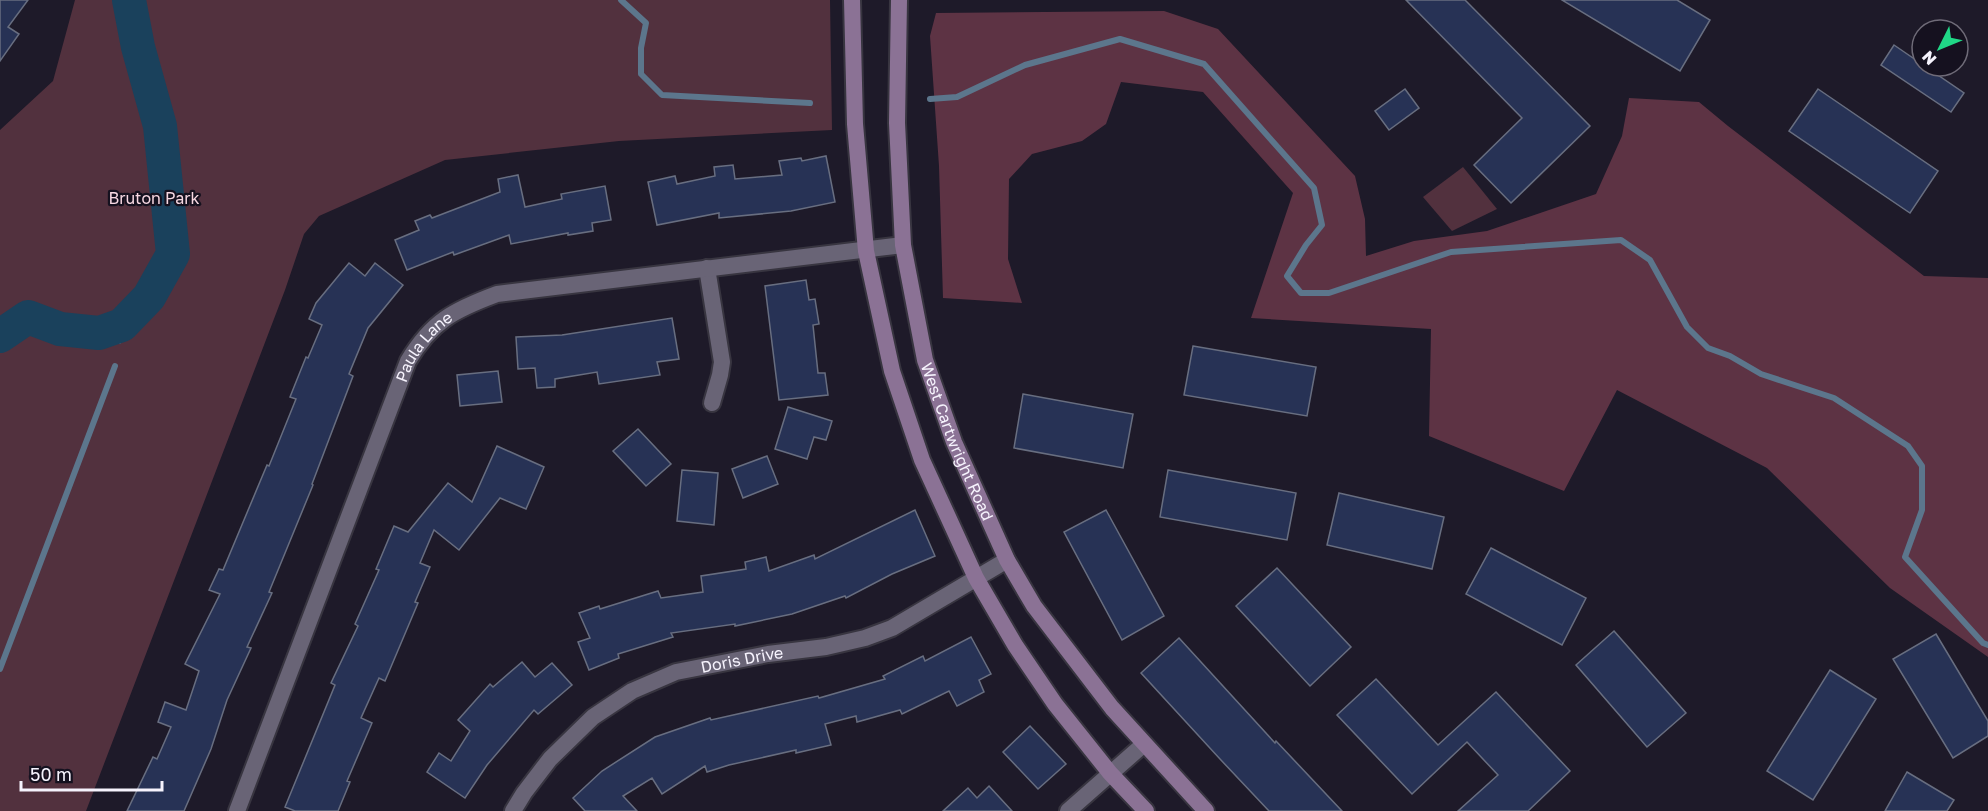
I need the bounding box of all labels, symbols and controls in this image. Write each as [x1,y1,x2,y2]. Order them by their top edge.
north arrow [1910,18,1970,78]
text: N [1918,47,1940,70]
park label: Bruton Park [108,188,200,208]
street label: Paula Lane [391,307,456,385]
street label: West Cartwright Road [917,360,998,524]
street label: Doris Drive [699,642,784,677]
scale bar [21,754,162,792]
text: 50 m [30,763,72,785]

